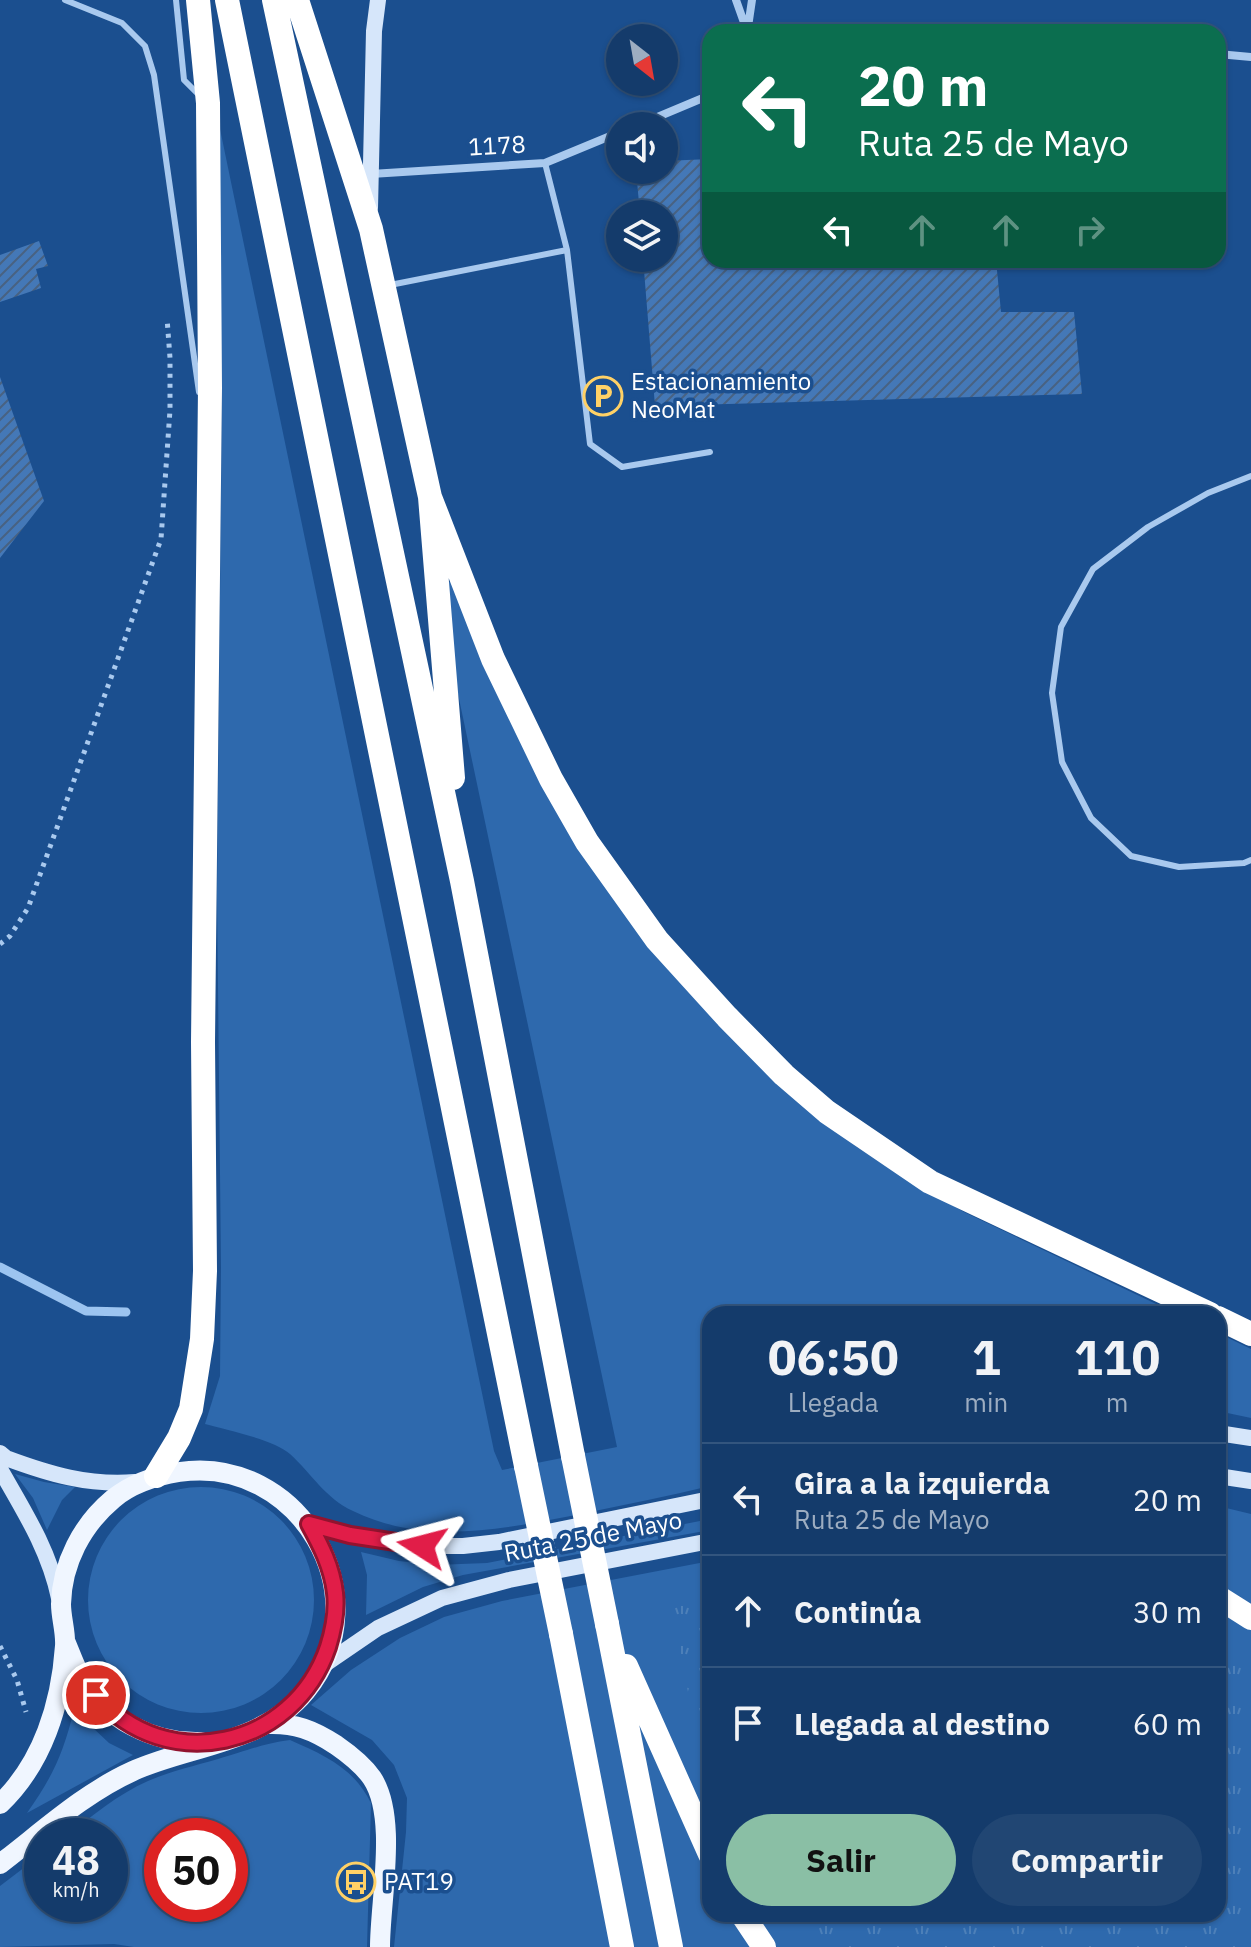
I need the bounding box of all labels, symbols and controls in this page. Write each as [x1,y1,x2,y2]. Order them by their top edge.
north arrow [606,24,678,96]
map controls [606,24,678,272]
text: 20 m [858,49,988,121]
icon: left [726,56,830,160]
button: sound [606,112,678,184]
text: Ruta 25 de Mayo [858,119,1129,166]
street label: 1178 [467,128,527,162]
button: layers [606,200,678,272]
icon: left [816,208,860,252]
icon: ahead [900,208,944,252]
icon: ahead [984,208,1028,252]
icon: right [1068,208,1112,252]
place label: Estacionamiento NeoMat [631,365,811,425]
parking icon: Estacionamiento NeoMat [582,375,624,417]
text: 06:50 [768,1326,899,1388]
text: 1 [972,1326,1001,1388]
text: 110 [1074,1326,1160,1388]
text: Llegada [788,1385,879,1419]
text: min [964,1385,1008,1419]
text: m [1106,1385,1128,1419]
text: Gira a la izquierda [794,1463,1050,1502]
icon: left [726,1477,770,1521]
text: 20 m [1133,1480,1202,1519]
text: Ruta 25 de Mayo [794,1502,990,1536]
street label: Ruta 25 de Mayo [501,1503,685,1569]
position arrow [380,1504,464,1588]
icon: ahead [726,1589,770,1633]
text: Continúa [794,1592,921,1631]
text: 30 m [1133,1592,1202,1631]
pin [62,1661,130,1729]
icon: arrive [74,1673,118,1717]
icon: arrive [726,1701,770,1745]
text: Llegada al destino [794,1704,1050,1743]
text: 60 m [1133,1704,1202,1743]
button: Salir [726,1814,956,1906]
button: Compartir [972,1814,1202,1906]
speed limit sign: 50 [144,1818,248,1922]
text: 48 [52,1834,100,1886]
bus stop icon: PAT19 [335,1861,377,1903]
place label: PAT19 [384,1865,454,1897]
text: km/h [52,1876,100,1903]

